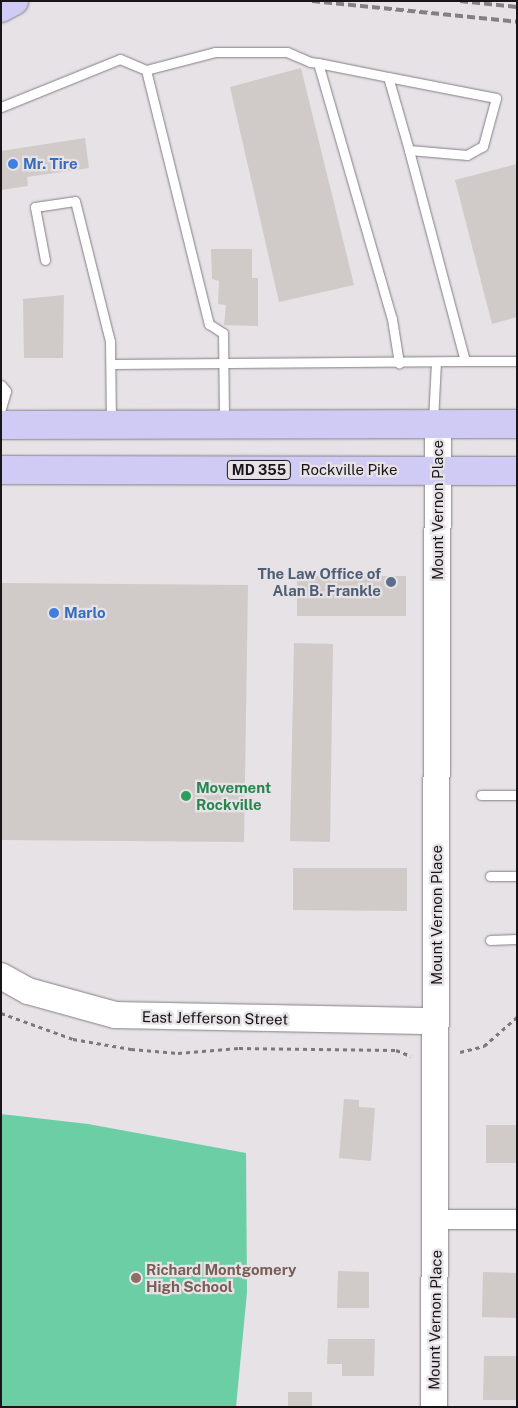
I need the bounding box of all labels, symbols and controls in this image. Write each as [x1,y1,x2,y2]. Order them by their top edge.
place label: Mr. Tire [23,155,78,173]
marker: Mr. Tire [7,158,19,170]
street label: Mount Vernon Place [429,440,447,580]
road number: MD 355 [226,458,292,482]
street label: Rockville Pike [301,461,397,479]
place label: The Law Office of Alan B. Frankle [257,564,381,599]
marker: The Law Office of Alan B. Frankle [385,576,397,588]
place label: Marlo [64,604,106,622]
marker: Marlo [48,607,60,619]
place label: Movement Rockville [196,778,271,813]
marker: Movement Rockville [180,790,192,802]
street label: Mount Vernon Place [428,845,446,985]
street label: East Jefferson Street [142,1008,288,1028]
street label: Mount Vernon Place [425,1250,445,1390]
place label: Richard Montgomery High School [146,1260,296,1295]
marker: Richard Montgomery High School [130,1272,142,1284]

